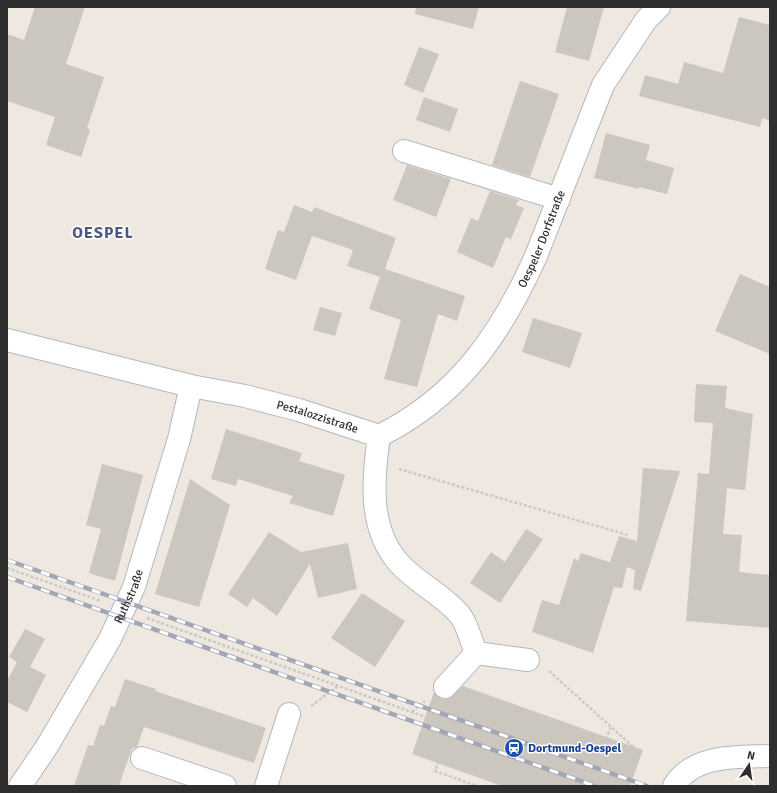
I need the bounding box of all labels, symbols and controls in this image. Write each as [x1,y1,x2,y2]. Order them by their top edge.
street label: Oespeler Dorfstraße [515,188,569,291]
district label: OESPEL [72,223,134,243]
street label: Pestalozzistraße [275,397,360,437]
street label: Ruthstraße [111,568,147,626]
station icon: Dortmund-Oespel [503,737,525,759]
place label: Dortmund-Oespel [528,741,621,756]
north arrow [729,745,769,785]
text: N [746,749,756,763]

